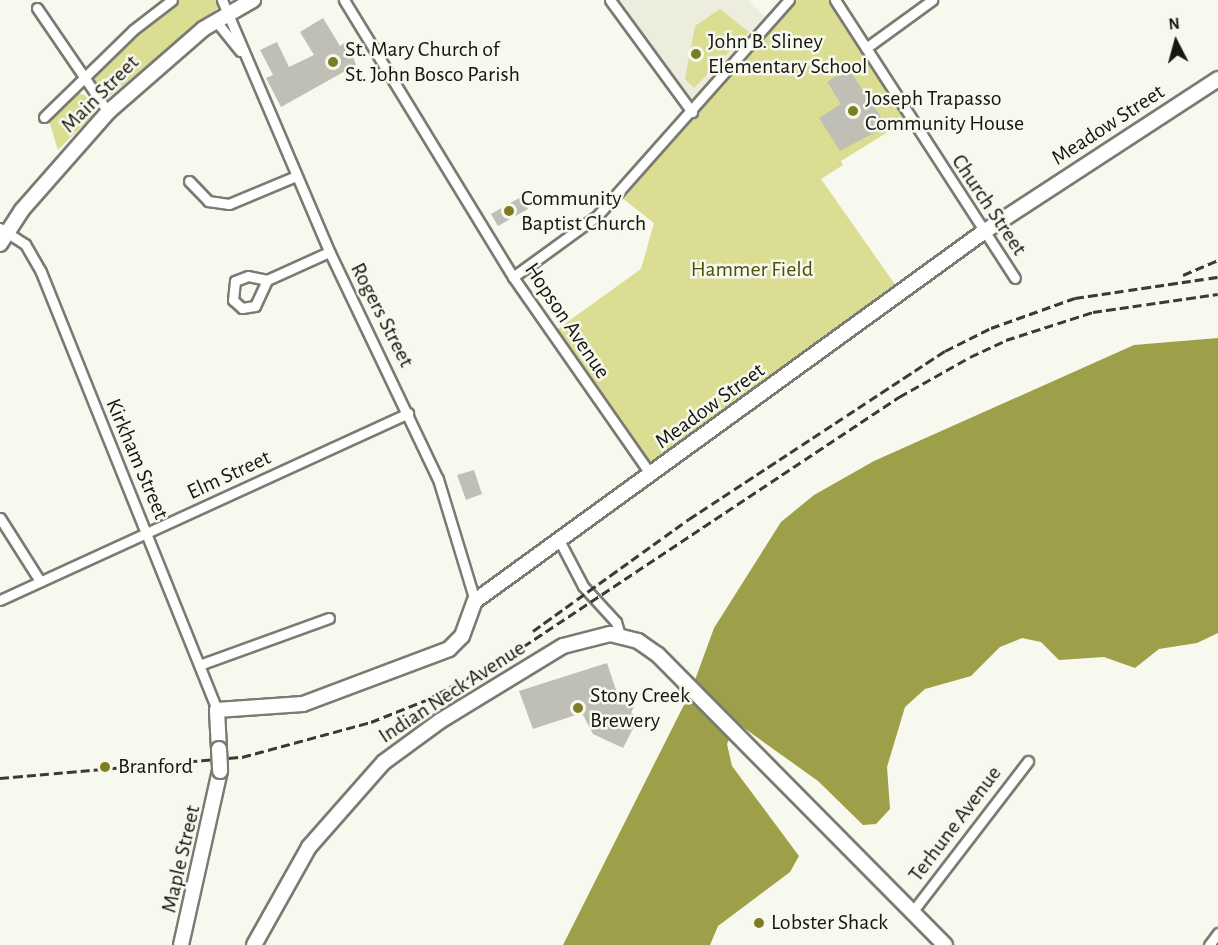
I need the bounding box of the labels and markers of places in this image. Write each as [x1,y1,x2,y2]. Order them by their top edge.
place label: John B. Sliney Elementary School [708,28,867,80]
place label: St. Mary Church of St. John Bosco Parish [345,36,520,88]
marker: John B. Sliney Elementary School [689,47,703,61]
marker: St. Mary Church of St. John Bosco Parish [326,55,340,69]
place label: Joseph Trapasso Community House [865,85,1024,136]
marker: Joseph Trapasso Community House [846,104,860,118]
place label: Community Baptist Church [521,185,646,236]
marker: Community Baptist Church [502,204,516,218]
place label: Stony Creek Brewery [590,682,690,734]
marker: Stony Creek Brewery [571,701,585,715]
place label: Branford [118,754,193,780]
marker: Branford [96,758,114,776]
place label: Lobster Shack [771,910,888,936]
marker: Lobster Shack [752,916,766,930]

